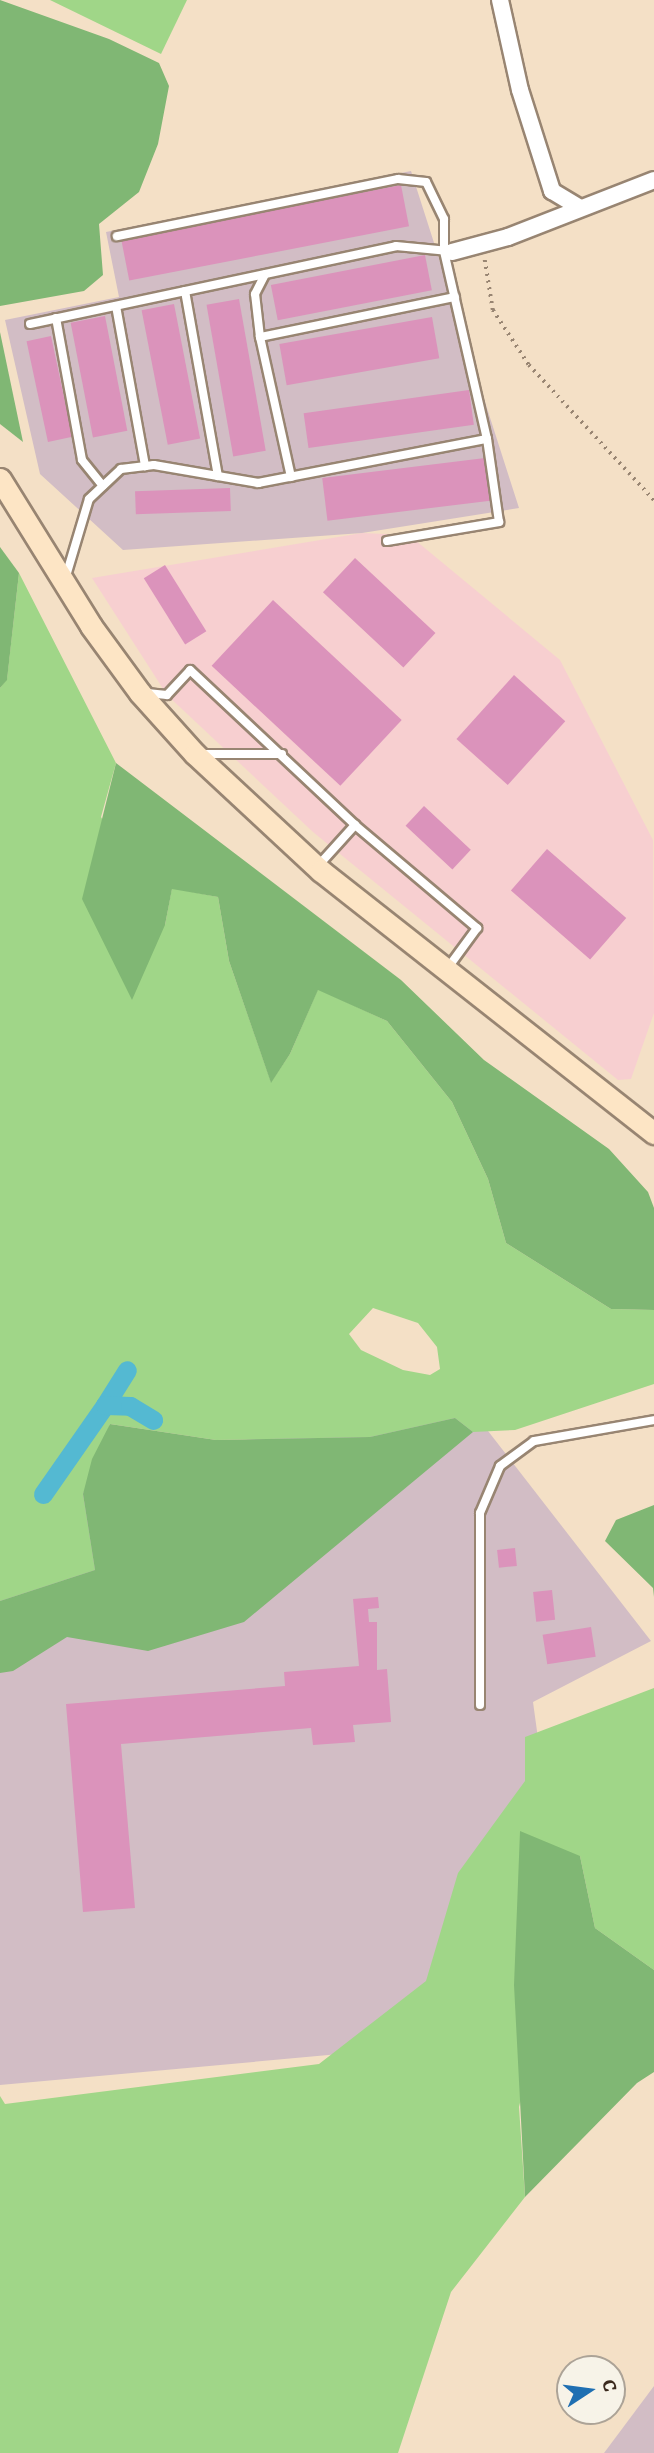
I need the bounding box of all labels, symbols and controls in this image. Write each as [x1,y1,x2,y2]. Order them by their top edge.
north arrow [556,2355,626,2425]
text: С [596,2377,623,2394]

